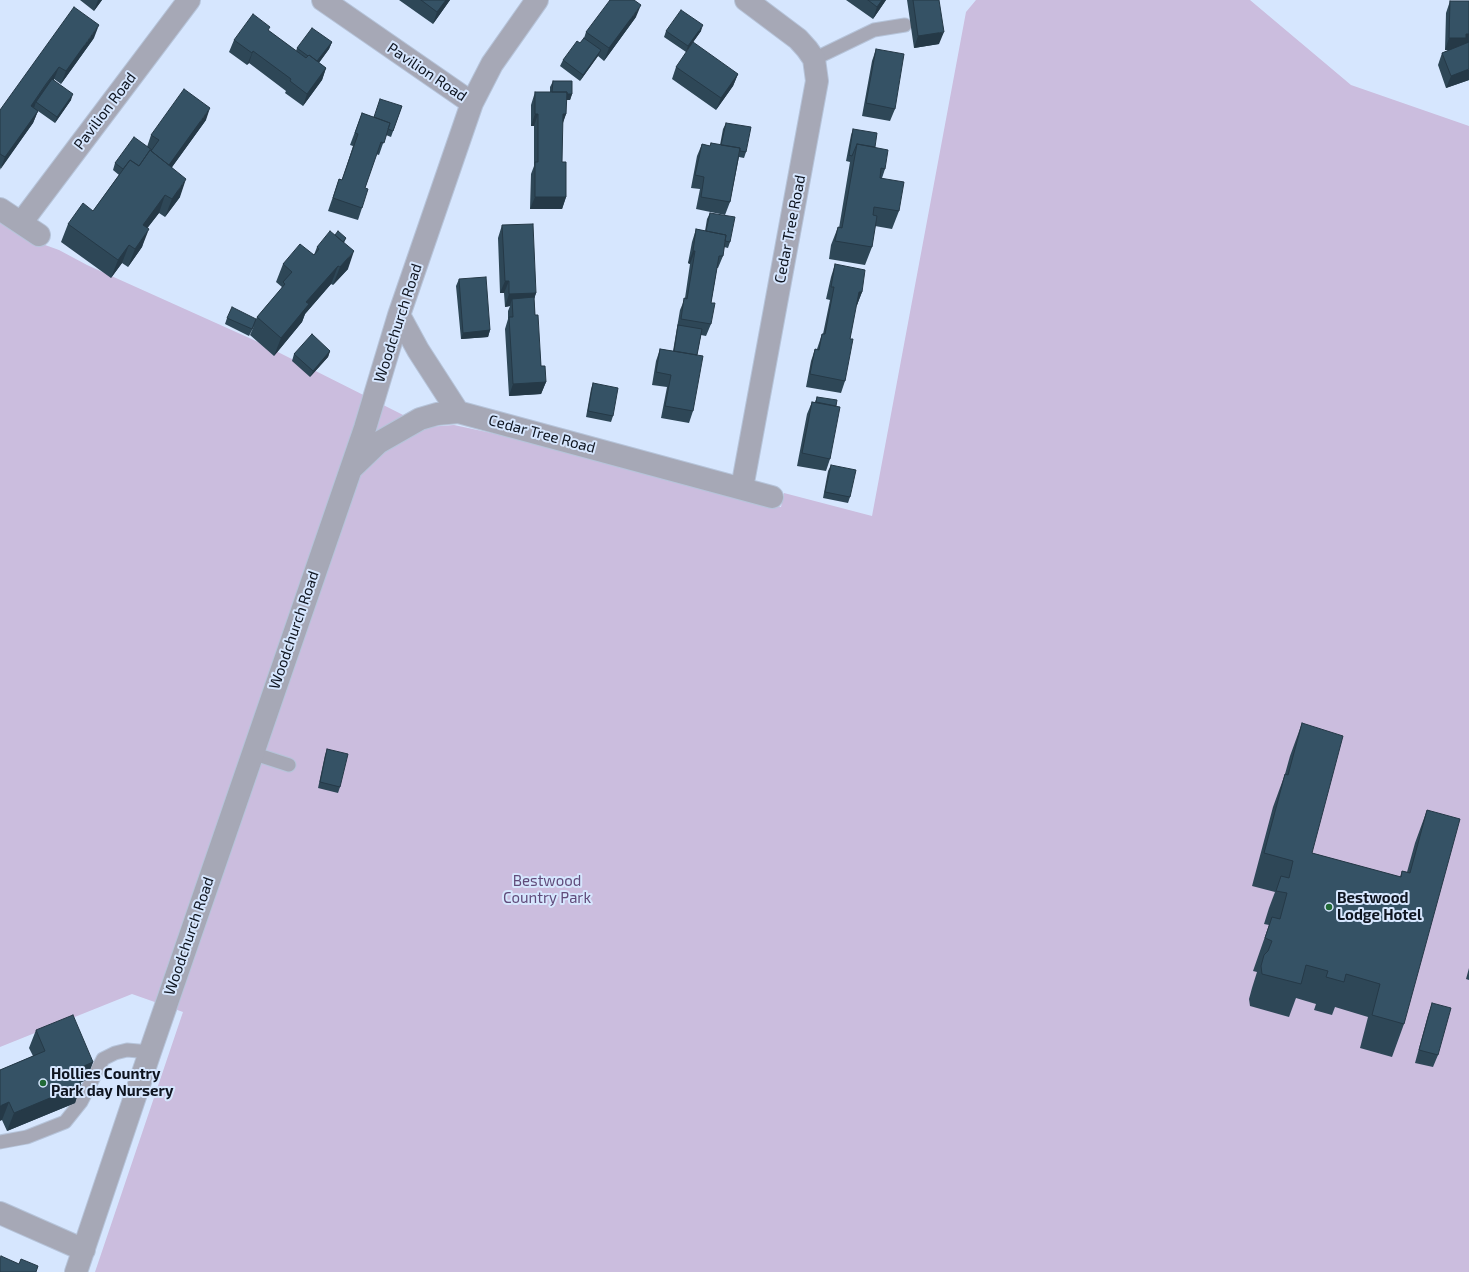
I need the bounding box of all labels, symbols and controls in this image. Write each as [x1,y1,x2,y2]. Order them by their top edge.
street label: Pavilion Road [384,39,470,105]
street label: Pavilion Road [70,69,140,153]
street label: Cedar Tree Road [771,173,809,285]
street label: Woodchurch Road [370,261,426,385]
street label: Cedar Tree Road [487,411,597,457]
street label: Woodchurch Road [265,568,323,692]
park label: Bestwood Country Park [503,872,591,907]
street label: Woodchurch Road [160,874,218,998]
place label: Bestwood Lodge Hotel [1337,889,1422,924]
marker: Bestwood Lodge Hotel [1324,902,1334,912]
place label: Hollies Country Park day Nursery [51,1065,173,1100]
marker: Hollies Country Park day Nursery [38,1078,48,1088]

